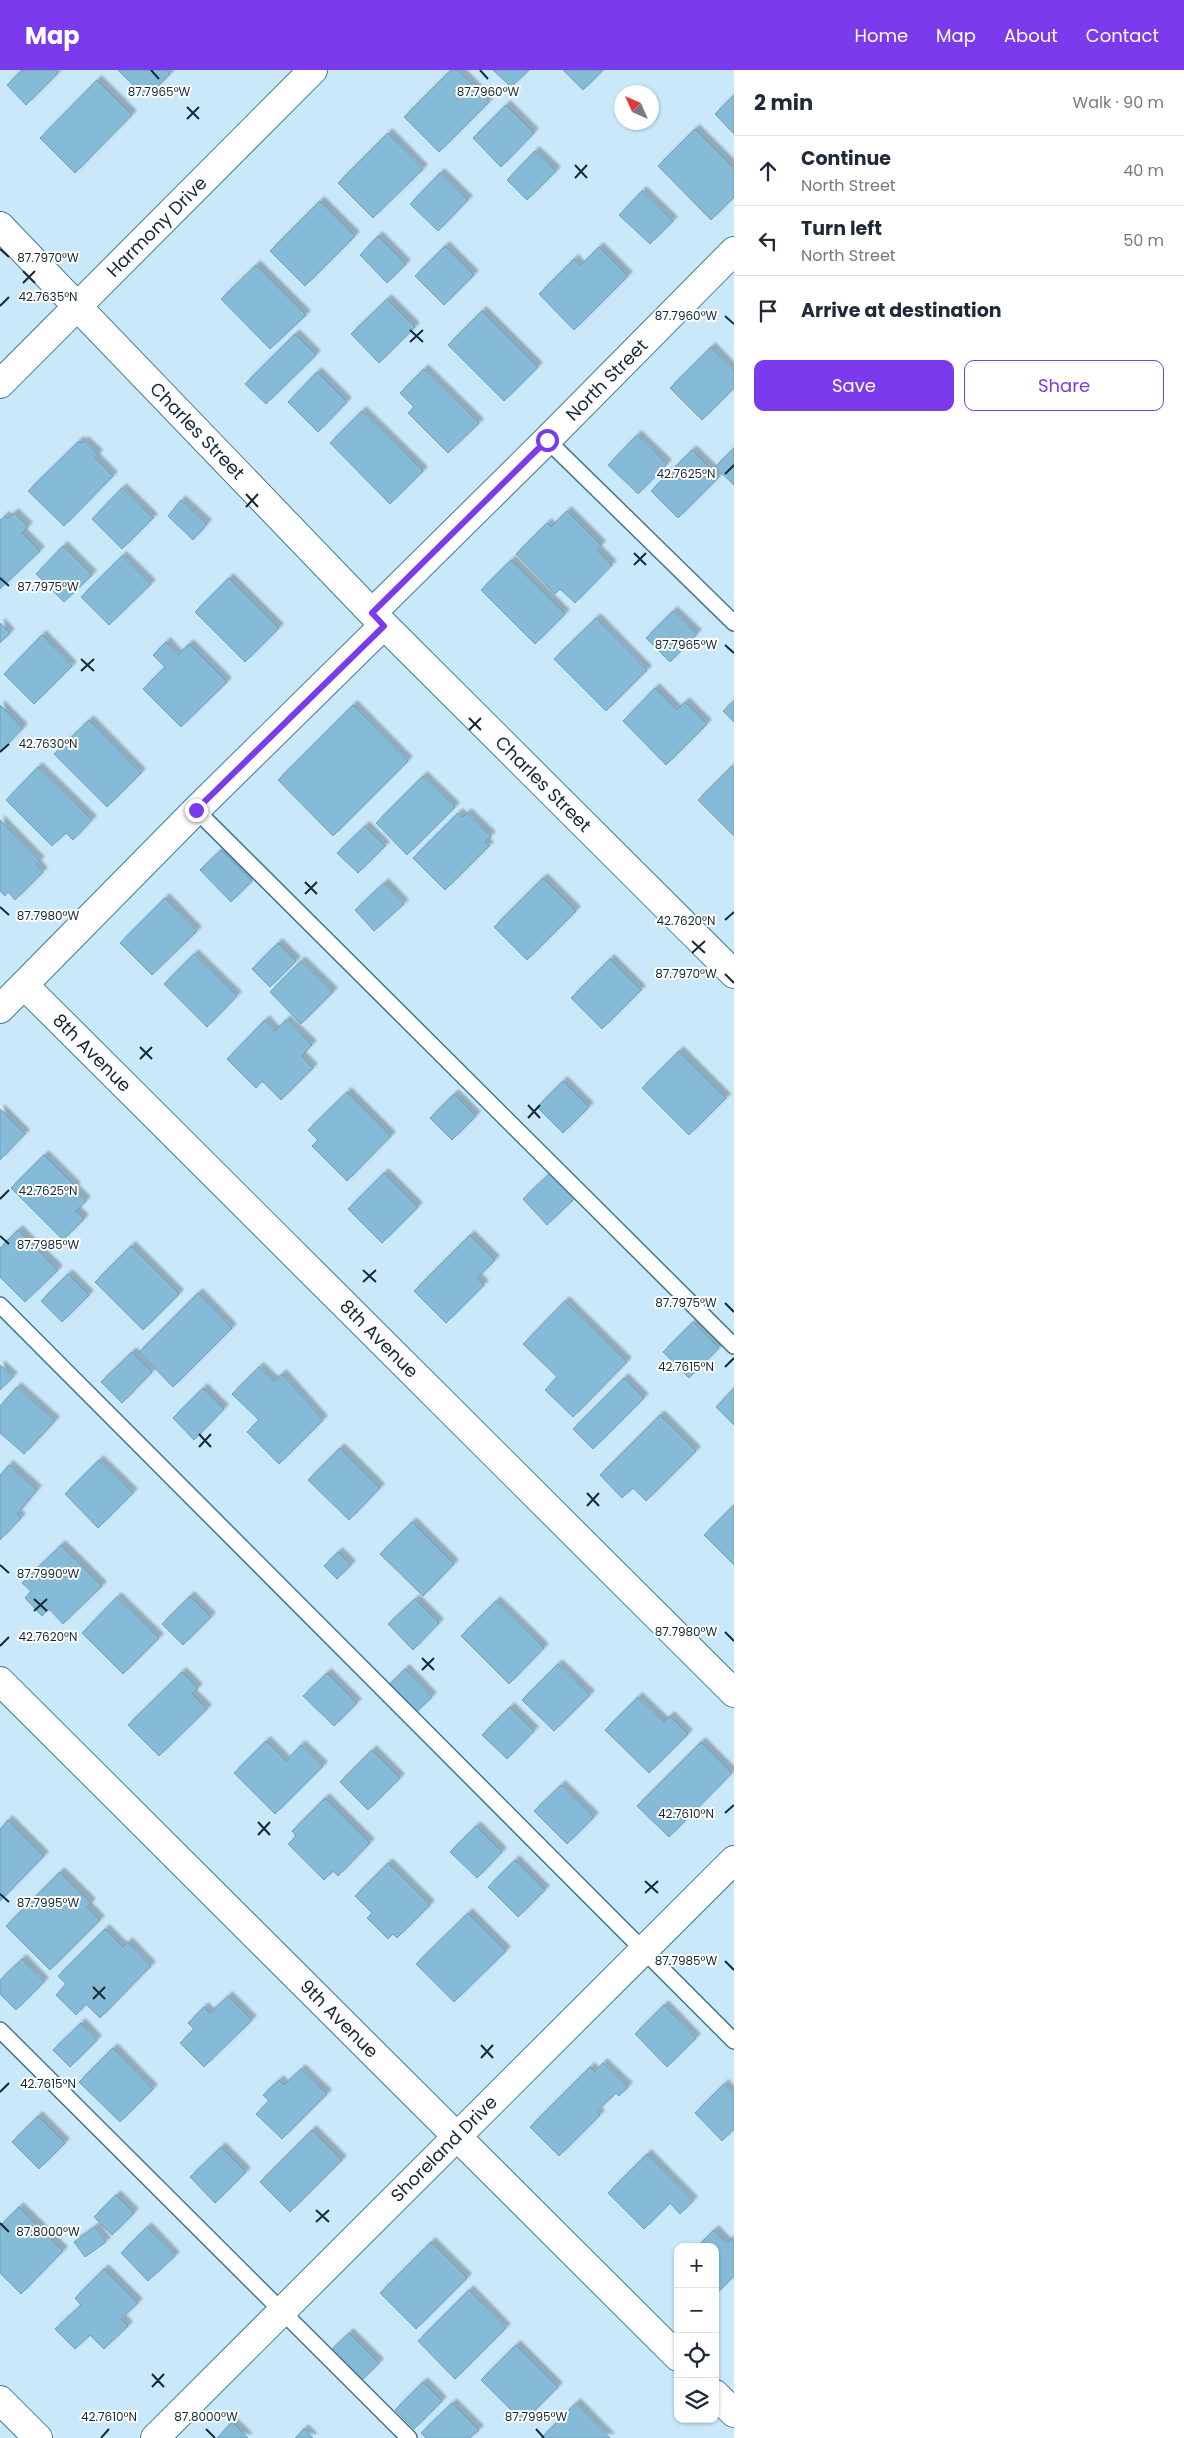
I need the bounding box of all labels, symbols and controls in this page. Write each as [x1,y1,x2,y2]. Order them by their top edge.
text: Map [25,19,80,52]
text: Home [854,23,908,48]
text: Map [936,23,976,48]
text: About [1004,23,1058,48]
text: Contact [1086,23,1159,48]
text: 87.7965°W [128,83,191,100]
text: 87.7960°W [457,83,520,100]
north arrow [614,85,659,130]
text: 2 min [754,88,813,117]
text: Walk · 90 m [1073,91,1164,114]
text: Continue [801,145,891,172]
icon: ahead [754,157,782,185]
text: 40 m [1123,159,1164,182]
street label: Harmony Drive [101,171,213,283]
text: North Street [801,174,896,197]
text: Turn left [801,215,882,242]
icon: left [754,227,782,255]
text: 50 m [1123,229,1164,252]
text: North Street [801,244,896,267]
text: 87.7970°W [17,249,79,266]
text: 42.7635°N [18,288,78,305]
icon: arrive [754,297,782,325]
text: Arrive at destination [801,297,1002,324]
text: 87.7960°W [655,307,718,324]
street label: North Street [560,333,653,426]
button: Save [754,360,954,411]
button: Share [964,360,1164,411]
street label: Charles Street [144,376,250,485]
route start [536,429,559,452]
text: 42.7625°N [657,465,715,482]
text: 87.7975°W [17,578,79,595]
text: 87.7965°W [655,636,718,653]
street label: Charles Street [490,730,597,837]
text: 42.7630°N [18,735,78,752]
route end [185,799,208,822]
text: 87.7980°W [17,907,80,924]
text: 42.7620°N [657,912,715,929]
text: 87.7970°W [655,965,717,982]
street label: 8th Avenue [48,1008,137,1097]
text: 42.7625°N [19,1182,77,1199]
text: 87.7985°W [17,1236,80,1253]
street label: 8th Avenue [335,1294,424,1383]
text: 87.7975°W [655,1294,717,1311]
text: 42.7615°N [658,1358,714,1375]
text: 87.7990°W [17,1565,80,1582]
text: 87.7980°W [655,1623,718,1640]
text: 42.7620°N [19,1628,77,1645]
text: 42.7610°N [658,1805,714,1822]
text: 87.7995°W [17,1894,80,1911]
text: 87.7985°W [655,1952,718,1969]
street label: 9th Avenue [295,1974,384,2063]
text: 42.7615°N [20,2075,76,2092]
street label: Shoreland Drive [385,2090,503,2208]
text: 87.8000°W [16,2223,80,2240]
map controls [674,2243,719,2423]
button: + [674,2243,719,2288]
button: − [674,2288,719,2333]
button: locate [674,2333,719,2378]
button: layers [674,2378,719,2423]
text: 42.7610°N [81,2408,137,2425]
text: 87.8000°W [174,2408,238,2425]
text: 87.7995°W [505,2408,568,2425]

